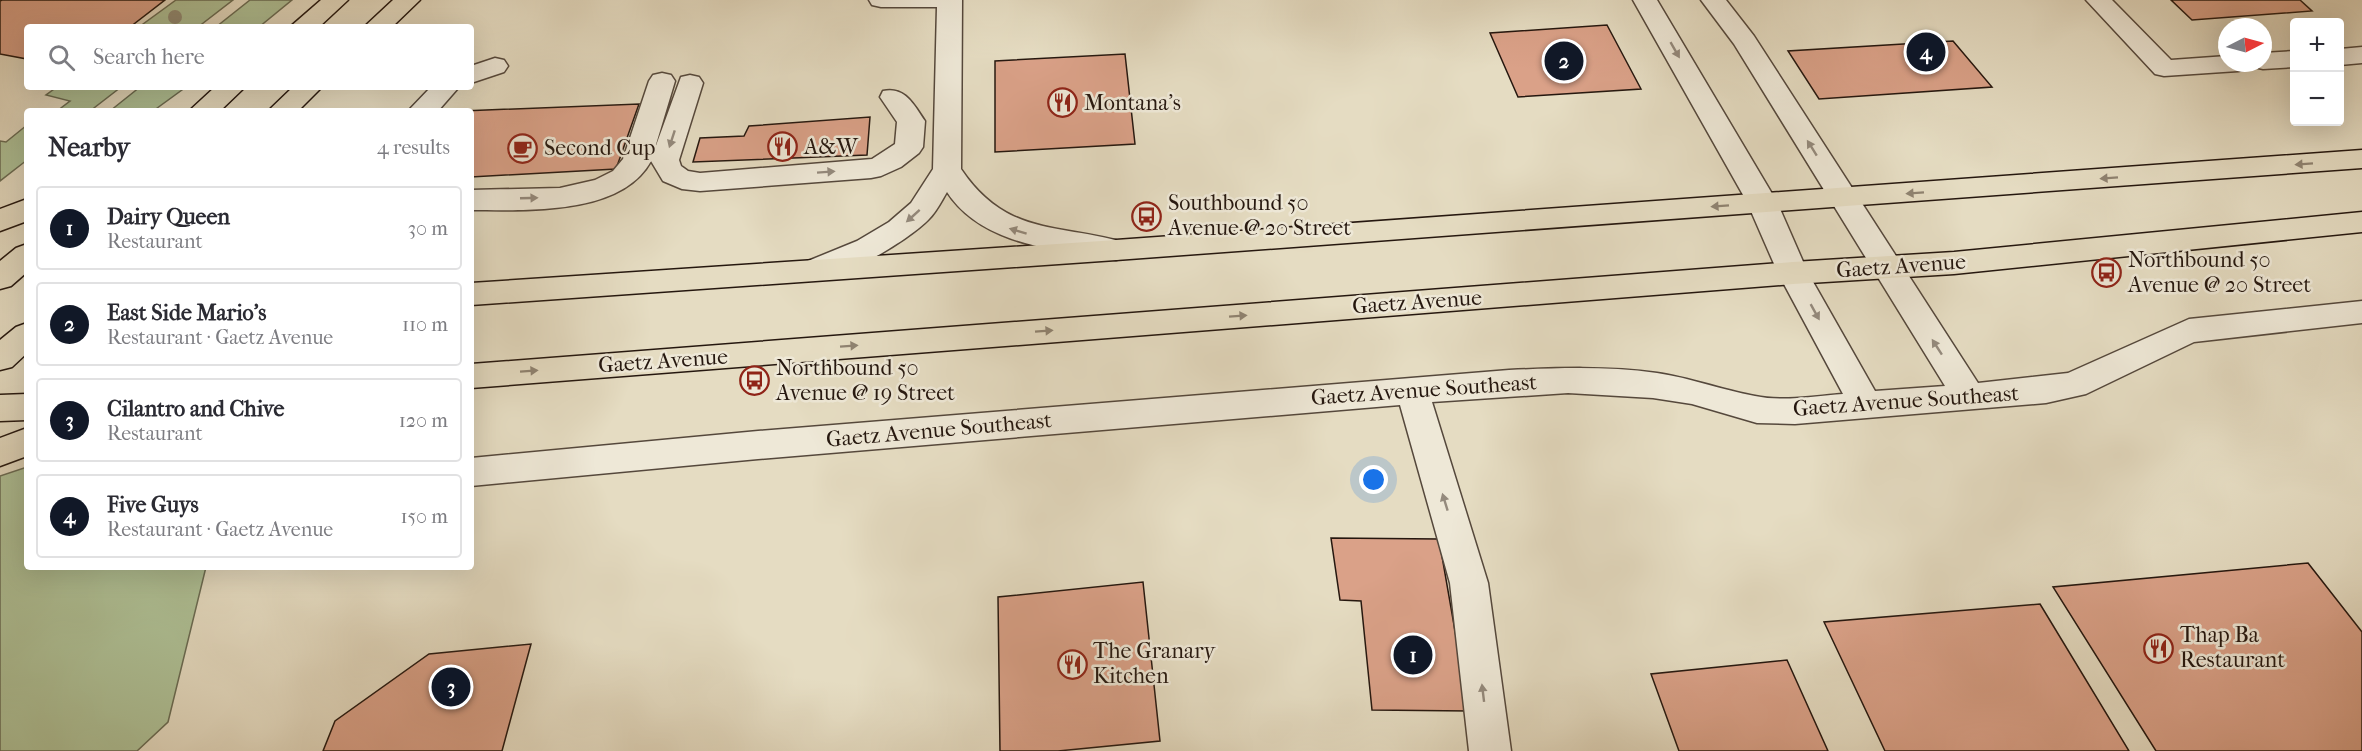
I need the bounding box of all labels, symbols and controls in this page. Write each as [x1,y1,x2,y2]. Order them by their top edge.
north arrow [2218,18,2272,72]
map controls [2290,18,2344,126]
button: + [2290,18,2344,72]
search box [24,24,474,90]
pin: 4 [1906,29,1946,74]
pin: 2 [1544,38,1584,84]
icon: search [45,41,78,74]
one-way arrow [1670,42,1680,59]
text: Search here [93,44,205,70]
button: − [2290,72,2344,126]
restaurant icon: Montana's [1047,87,1079,119]
place label: Montana's [1084,90,1181,116]
one-way arrow [667,130,676,148]
restaurant icon: A&W [767,131,799,163]
text: Nearby [48,132,130,163]
cafe icon: Second Cup [507,132,539,164]
place label: A&W [803,134,859,160]
place label: Second Cup [544,135,656,161]
text: 4 results [377,136,450,159]
one-way arrow [1807,140,1818,156]
one-way arrow [2294,159,2313,168]
one-way arrow [817,167,836,177]
one-way arrow [2100,173,2119,183]
one-way arrow [1905,188,1924,198]
place label: Southbound 50 Avenue @ 20 Street [1167,190,1351,241]
one-way arrow [520,193,539,202]
bus stop icon: Southbound 50 Avenue @ 20 Street [1131,200,1163,232]
one-way arrow [1711,201,1730,210]
text: Dairy Queen [107,204,230,230]
one-way arrow [906,209,921,222]
text: 1 [66,217,73,240]
text: 30 m [408,217,448,240]
one-way arrow [1009,225,1027,235]
text: Restaurant [107,230,203,253]
place label: Northbound 50 Avenue @ 20 Street [2127,247,2311,298]
street label: Gaetz Avenue [1835,248,1967,284]
bus stop icon: Northbound 50 Avenue @ 20 Street [2091,257,2123,289]
street label: Gaetz Avenue [1351,284,1483,320]
text: East Side Mario's [107,300,266,326]
one-way arrow [1810,303,1820,320]
one-way arrow [1229,311,1248,321]
text: 2 [64,313,75,336]
text: 110 m [402,313,448,336]
text: Restaurant · Gaetz Avenue [107,326,333,349]
one-way arrow [1034,327,1053,336]
one-way arrow [1932,339,1943,355]
one-way arrow [840,342,859,351]
street label: Gaetz Avenue [597,343,729,379]
place label: Northbound 50 Avenue @ 19 Street [775,355,955,406]
bus stop icon: Northbound 50 Avenue @ 19 Street [739,365,771,397]
one-way arrow [520,367,539,376]
street label: Gaetz Avenue Southeast [1310,369,1538,411]
street label: Gaetz Avenue Southeast [1792,380,2020,422]
text: Cilantro and Chive [107,396,284,422]
street label: Gaetz Avenue Southeast [825,407,1053,453]
text: 3 [65,409,74,432]
text: 120 m [399,409,448,432]
text: Restaurant [107,422,203,445]
your location [1359,465,1388,494]
text: Five Guys [107,492,199,518]
one-way arrow [1440,493,1449,511]
text: 4 [64,505,75,528]
text: 150 m [400,505,448,528]
text: Restaurant · Gaetz Avenue [107,518,333,541]
place label: Thap Ba Restaurant [2180,622,2285,673]
pin: 1 [1394,632,1432,678]
restaurant icon: Thap Ba Restaurant [2143,632,2175,664]
place label: The Granary Kitchen [1093,638,1217,689]
restaurant icon: The Granary Kitchen [1056,648,1088,680]
pin: 3 [432,664,470,710]
one-way arrow [1478,683,1487,702]

